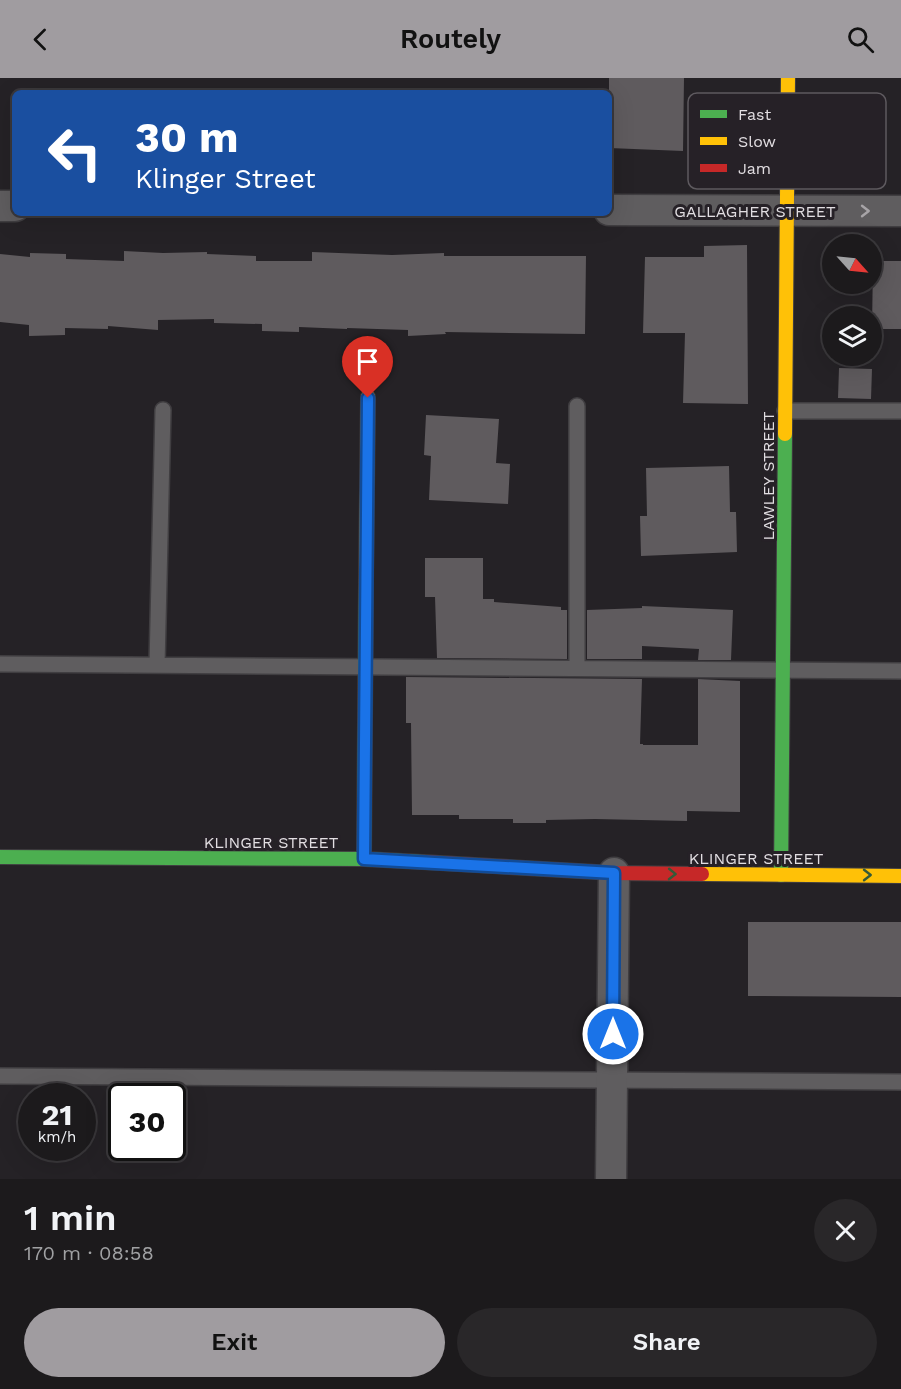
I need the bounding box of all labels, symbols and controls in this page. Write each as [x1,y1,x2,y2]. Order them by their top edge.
icon: back [24,23,57,56]
text: Routely [400,23,501,55]
icon: search [844,23,877,56]
legend [688,93,886,189]
text: Fast [738,105,771,124]
text: 30 m [135,113,239,162]
icon: left [36,114,114,192]
text: Slow [738,132,776,151]
text: Jam [738,159,771,178]
text: Klinger Street [135,163,316,195]
street label: GALLAGHER STREET [674,202,836,221]
one-way arrow [861,205,870,217]
north arrow [822,234,882,294]
map controls [822,234,882,366]
button: layers [822,306,882,366]
pin [342,336,393,398]
icon: arrive [351,345,384,378]
street label: LAWLEY STREET [759,411,778,540]
street label: KLINGER STREET [204,833,339,852]
street label: KLINGER STREET [689,849,824,868]
one-way arrow [668,868,677,880]
one-way arrow [863,869,872,881]
position arrow [581,1002,645,1066]
speed limit sign: 30 [108,1083,186,1161]
text: 21 [42,1097,72,1132]
text: km/h [38,1128,76,1146]
text: 1 min [24,1197,116,1239]
button: close [814,1199,877,1262]
text: 170 m · 08:58 [24,1241,154,1265]
button: Exit [24,1308,445,1377]
button: Share [457,1308,877,1377]

